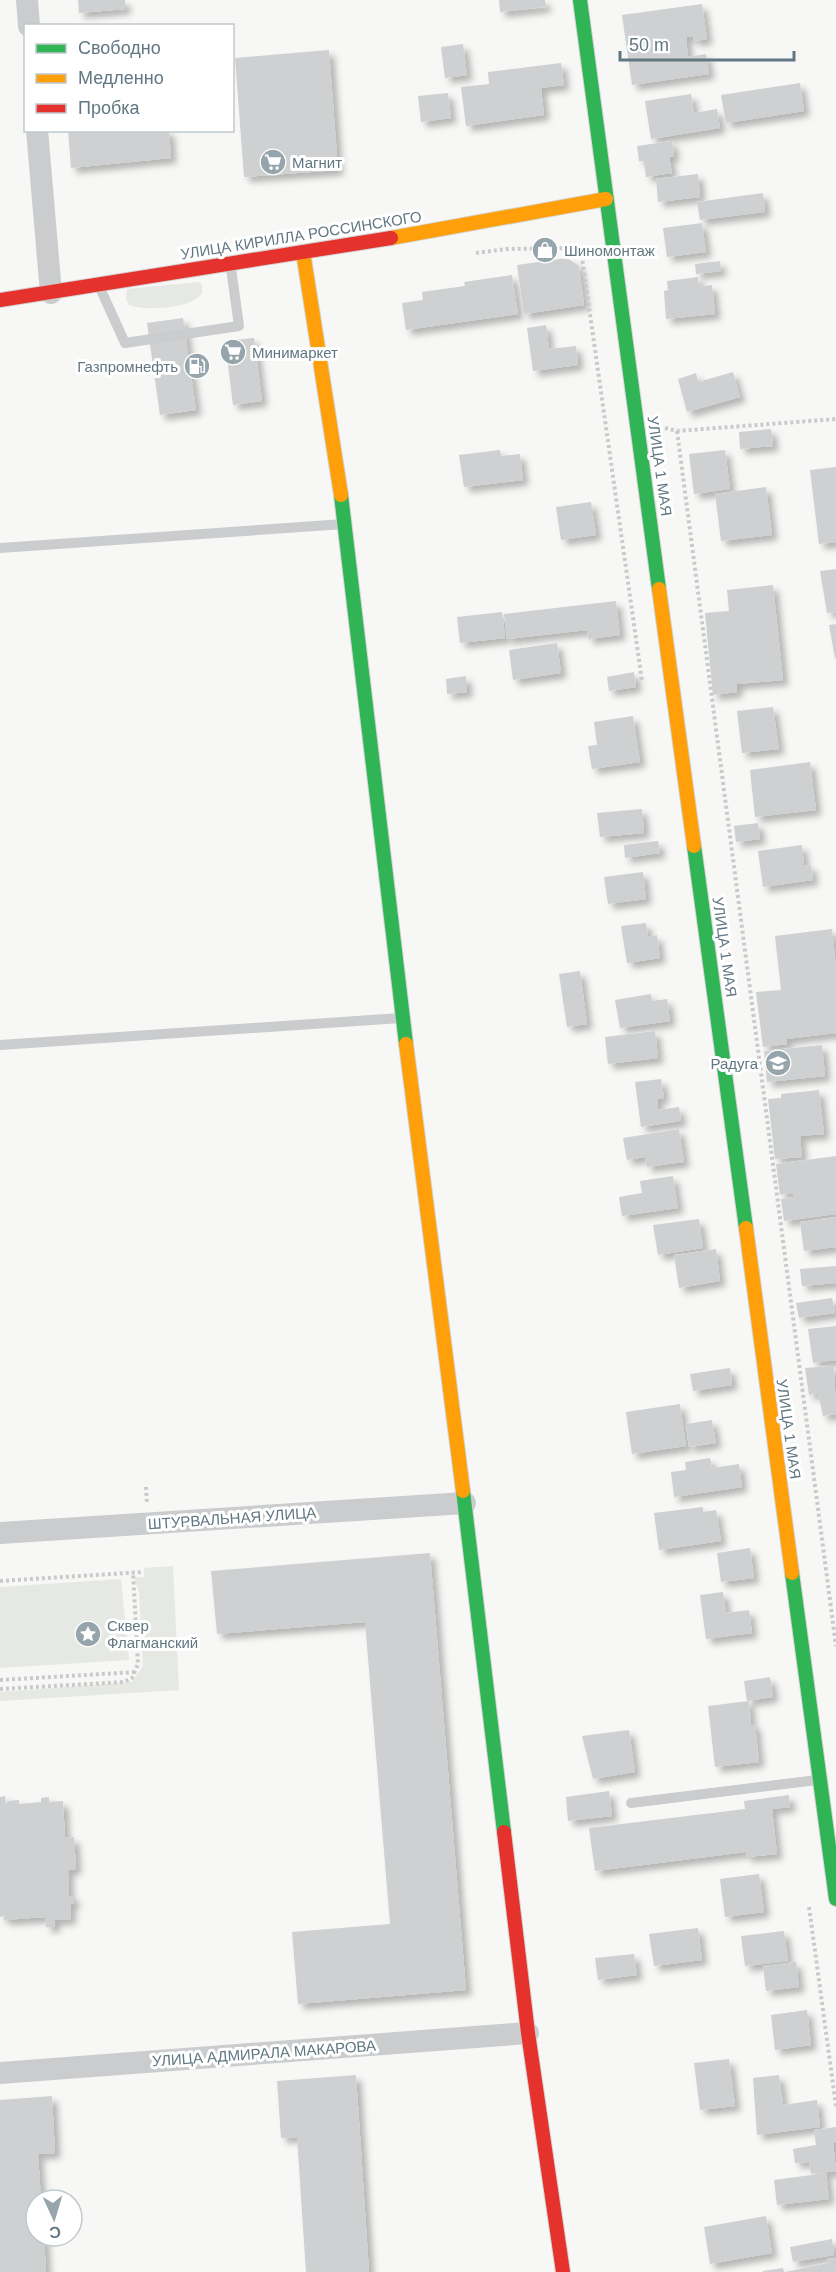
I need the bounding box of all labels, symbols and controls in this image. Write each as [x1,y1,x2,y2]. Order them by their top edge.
legend [24,24,234,132]
scale bar [620,24,794,62]
text: 50 m [629,35,669,55]
text: Свободно [78,38,161,58]
text: Медленно [78,68,164,88]
text: Пробка [78,98,141,118]
supermarket icon: Магнит [258,147,288,177]
place label: Магнит [292,154,342,171]
street label: УЛИЦА КИРИЛЛА РОССИНСКОГО [179,208,423,262]
shop icon: Шиномонтаж [530,235,560,265]
place label: Шиномонтаж [564,242,655,259]
supermarket icon: Минимаркет [218,337,248,367]
place label: Минимаркет [252,344,338,361]
fuel station icon: Газпромнефть [182,351,212,381]
place label: Газпромнефть [77,358,178,375]
street label: УЛИЦА 1 МАЯ [645,415,675,517]
street label: УЛИЦА 1 МАЯ [710,896,740,998]
school or university icon: Радуга [763,1048,793,1078]
place label: Радуга [710,1055,759,1072]
street label: УЛИЦА 1 МАЯ [774,1378,804,1480]
street label: ШТУРВАЛЬНАЯ УЛИЦА [147,1504,317,1532]
place label: Сквер Флагманский [107,1617,198,1651]
place icon: Сквер Флагманский [73,1619,103,1649]
street label: УЛИЦА АДМИРАЛА МАКАРОВА [152,2037,376,2069]
north arrow [24,2188,84,2248]
text: С [48,2224,61,2241]

